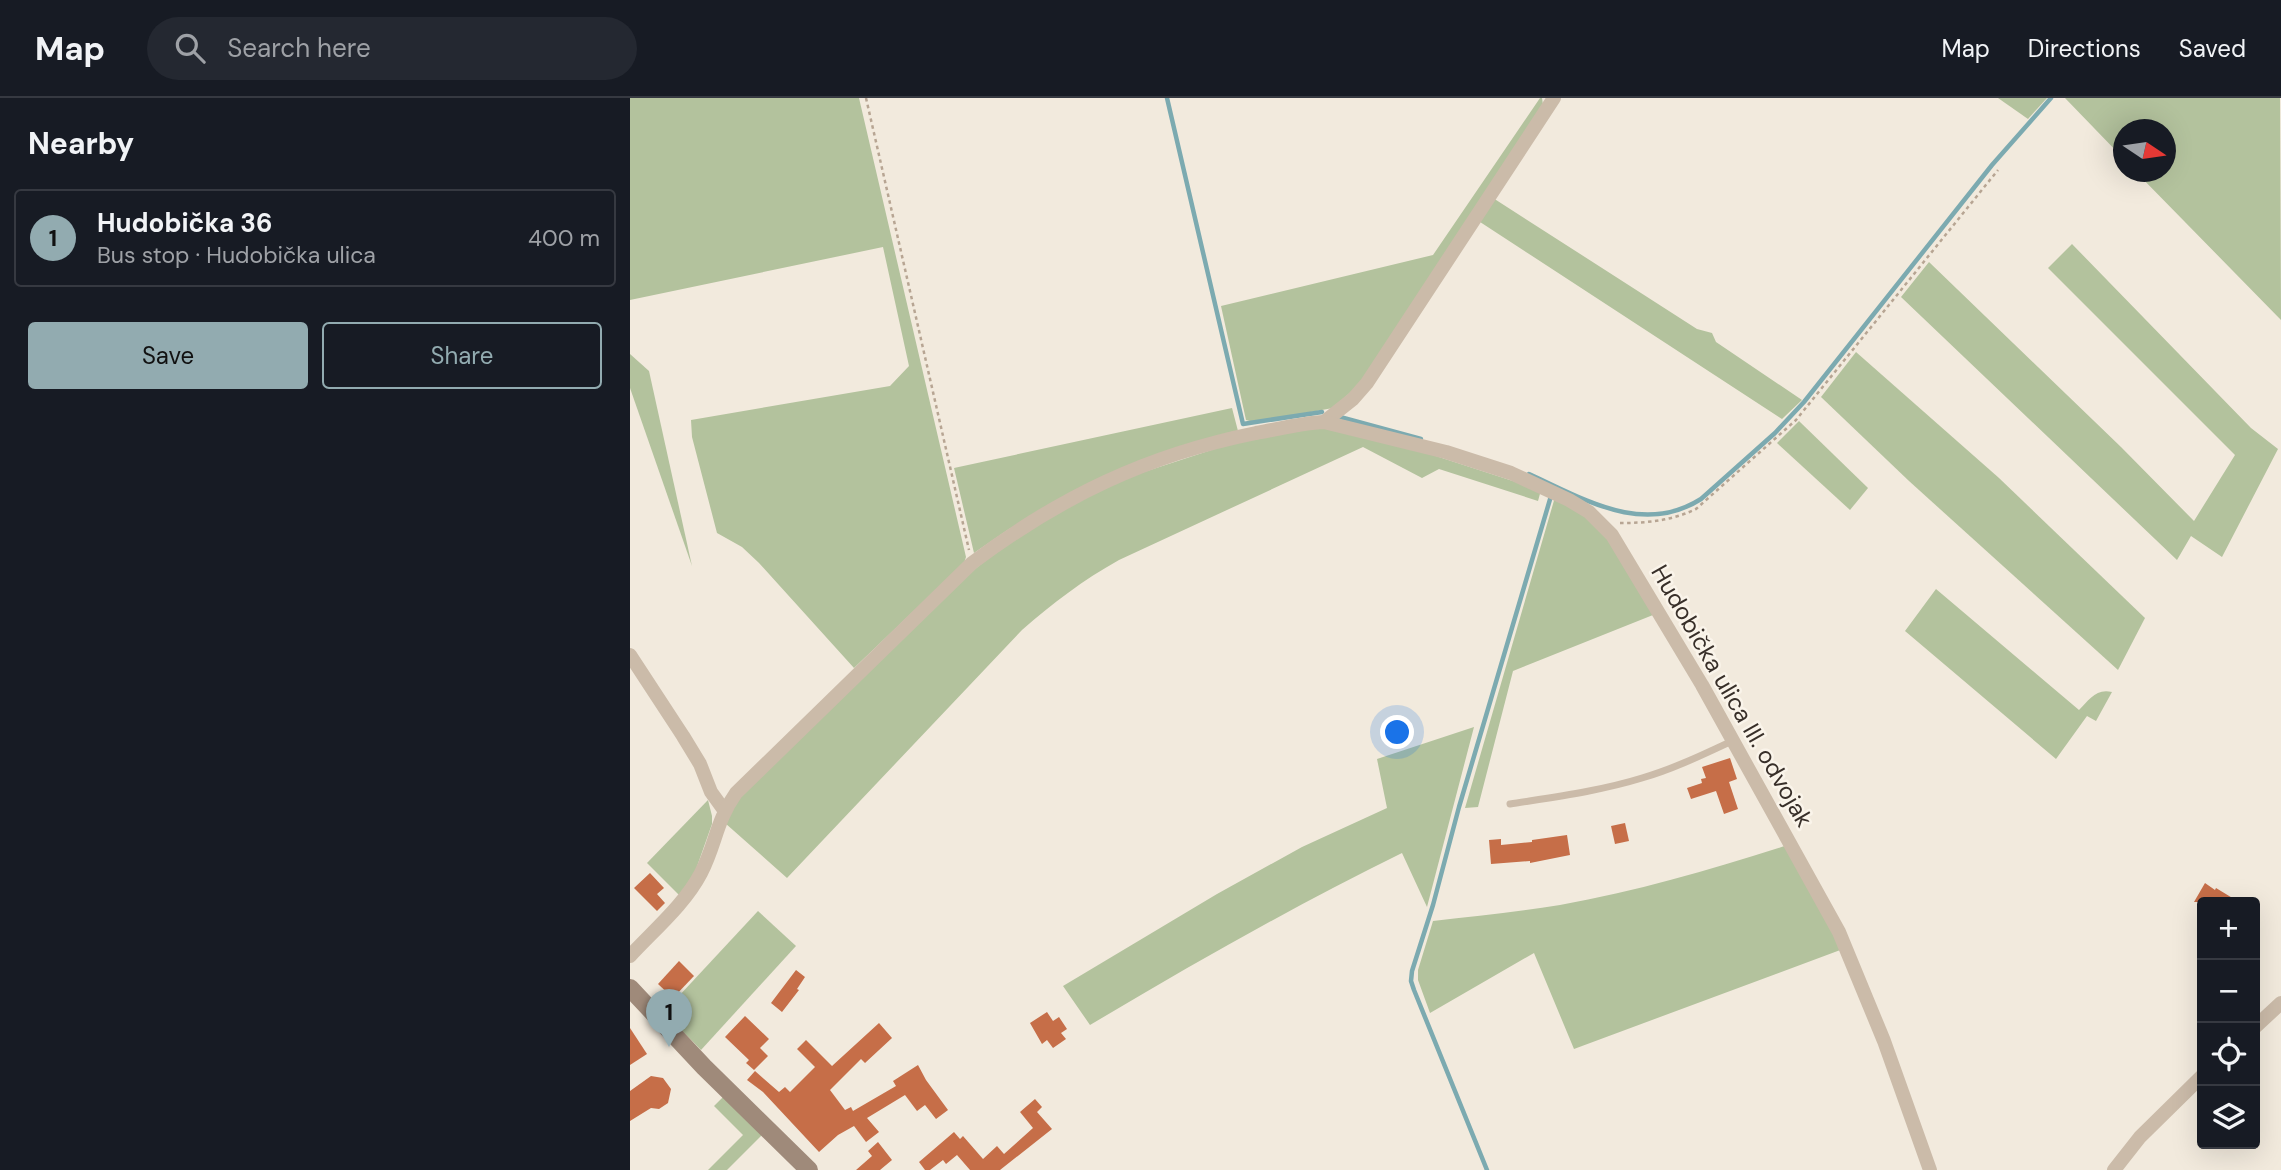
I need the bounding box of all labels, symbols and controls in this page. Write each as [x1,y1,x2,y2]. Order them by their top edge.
search box [147,17,637,80]
text: Map [35,27,105,70]
icon: search [171,29,209,67]
text: Search here [227,31,371,65]
text: Map [1942,33,1990,64]
text: Directions [2028,33,2141,64]
text: Saved [2179,33,2246,64]
north arrow [2113,119,2176,182]
text: Nearby [28,124,134,163]
text: Hudobička 36 [97,206,272,240]
text: 1 [49,223,57,253]
text: 400 m [528,223,600,253]
text: Bus stop · Hudobička ulica [97,240,376,270]
button: Save [28,322,308,389]
button: Share [322,322,602,389]
street label: Hudobička ulica III. odvojak [1645,559,1820,832]
your location [1380,715,1414,749]
map controls [2197,897,2260,1149]
button: + [2197,897,2260,960]
button: − [2197,960,2260,1023]
pin: 1 [646,989,692,1047]
button: locate [2197,1023,2260,1086]
button: layers [2197,1086,2260,1149]

